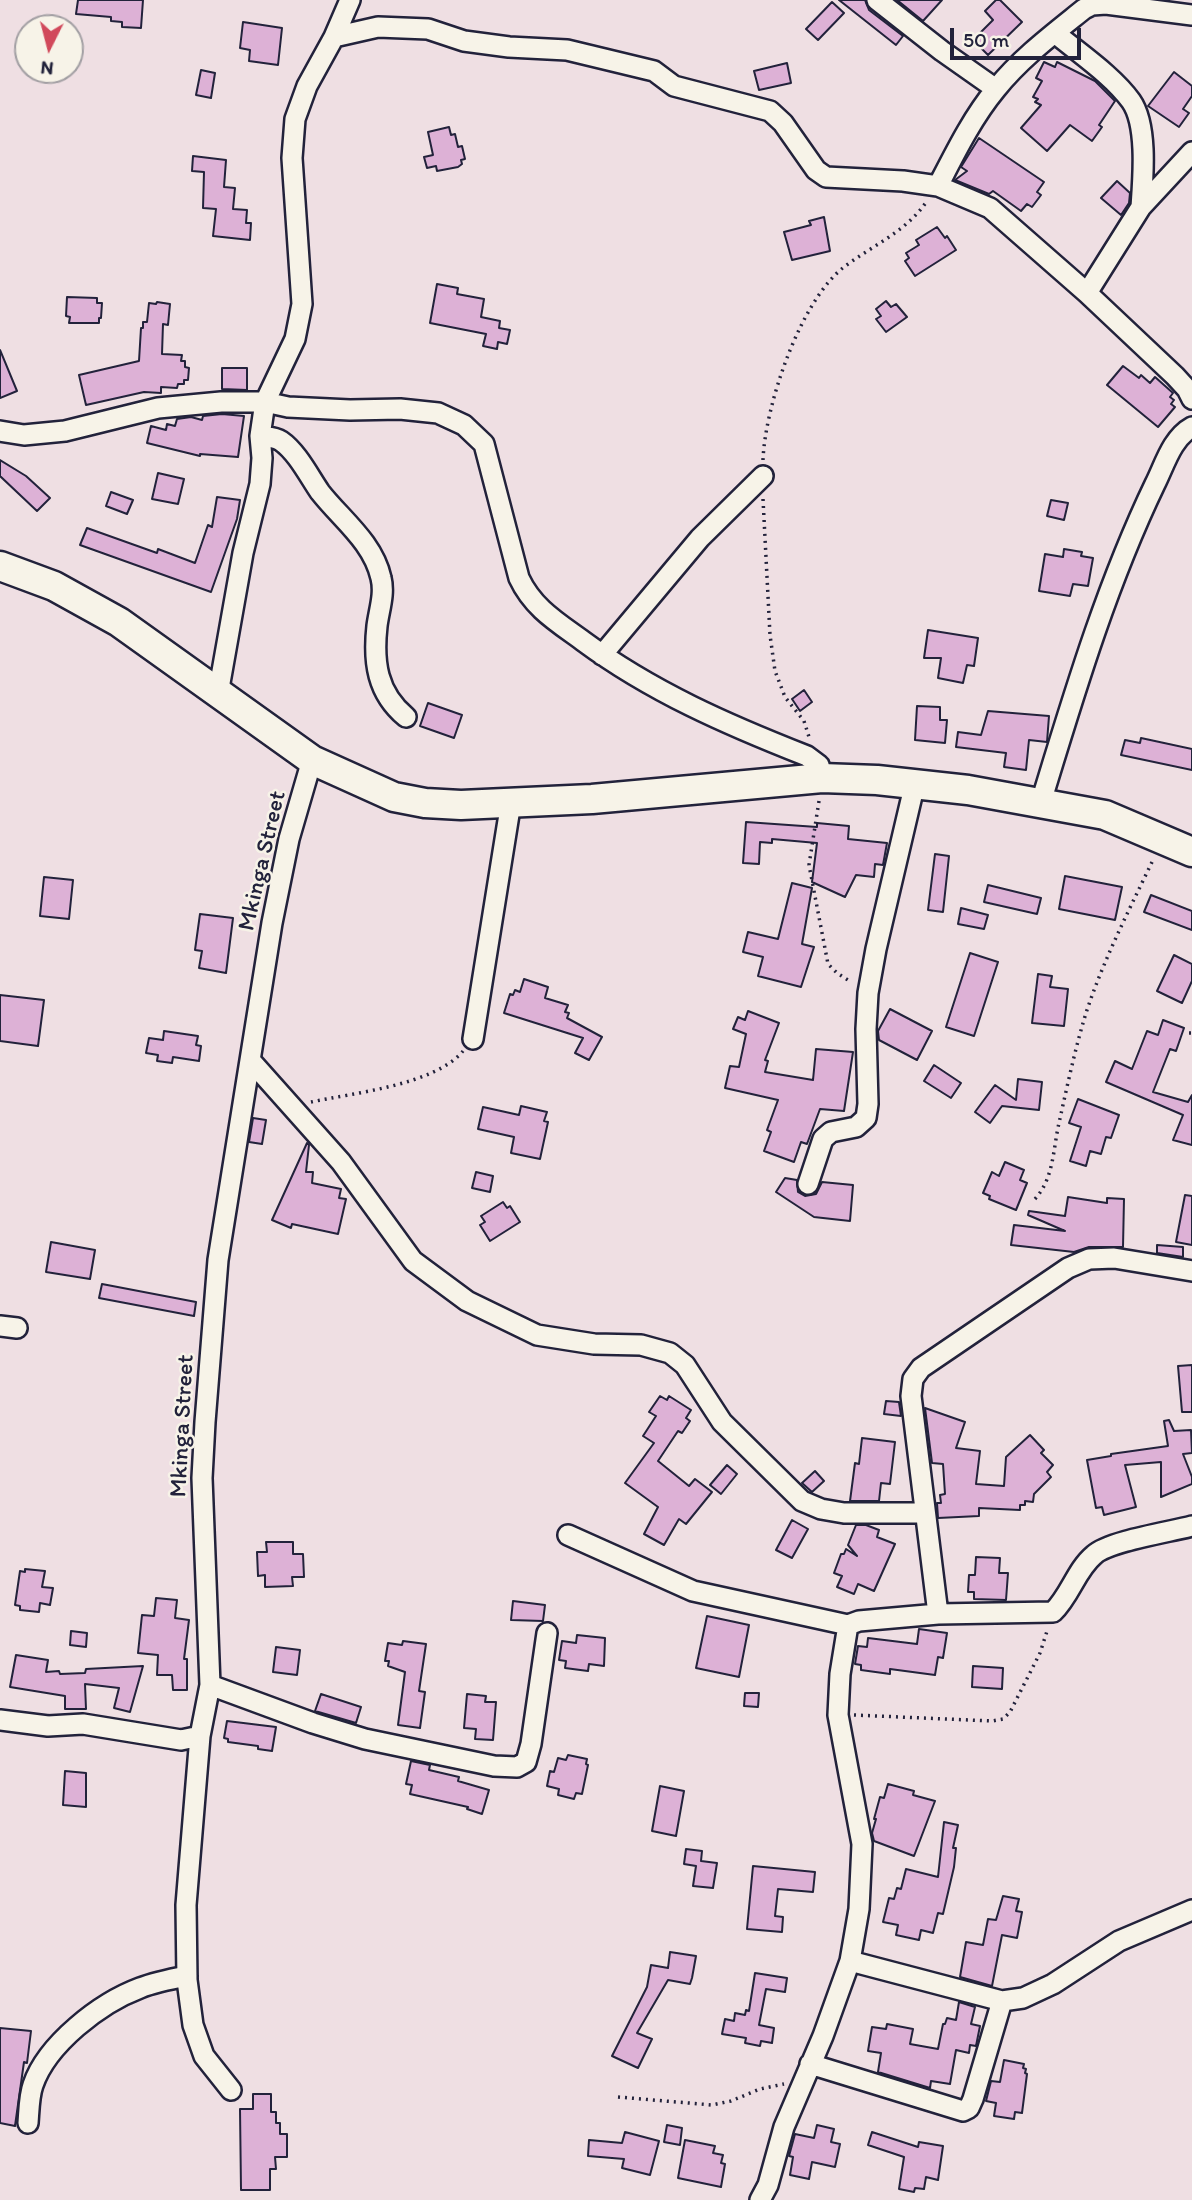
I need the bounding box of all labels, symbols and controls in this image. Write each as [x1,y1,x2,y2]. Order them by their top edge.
north arrow [14,14,84,84]
scale bar [954,14,1085,58]
text: 50 m [963,27,1009,52]
text: N [39,56,55,81]
street label: Mkinga Street [233,788,293,934]
street label: Mkinga Street [165,1354,201,1498]

